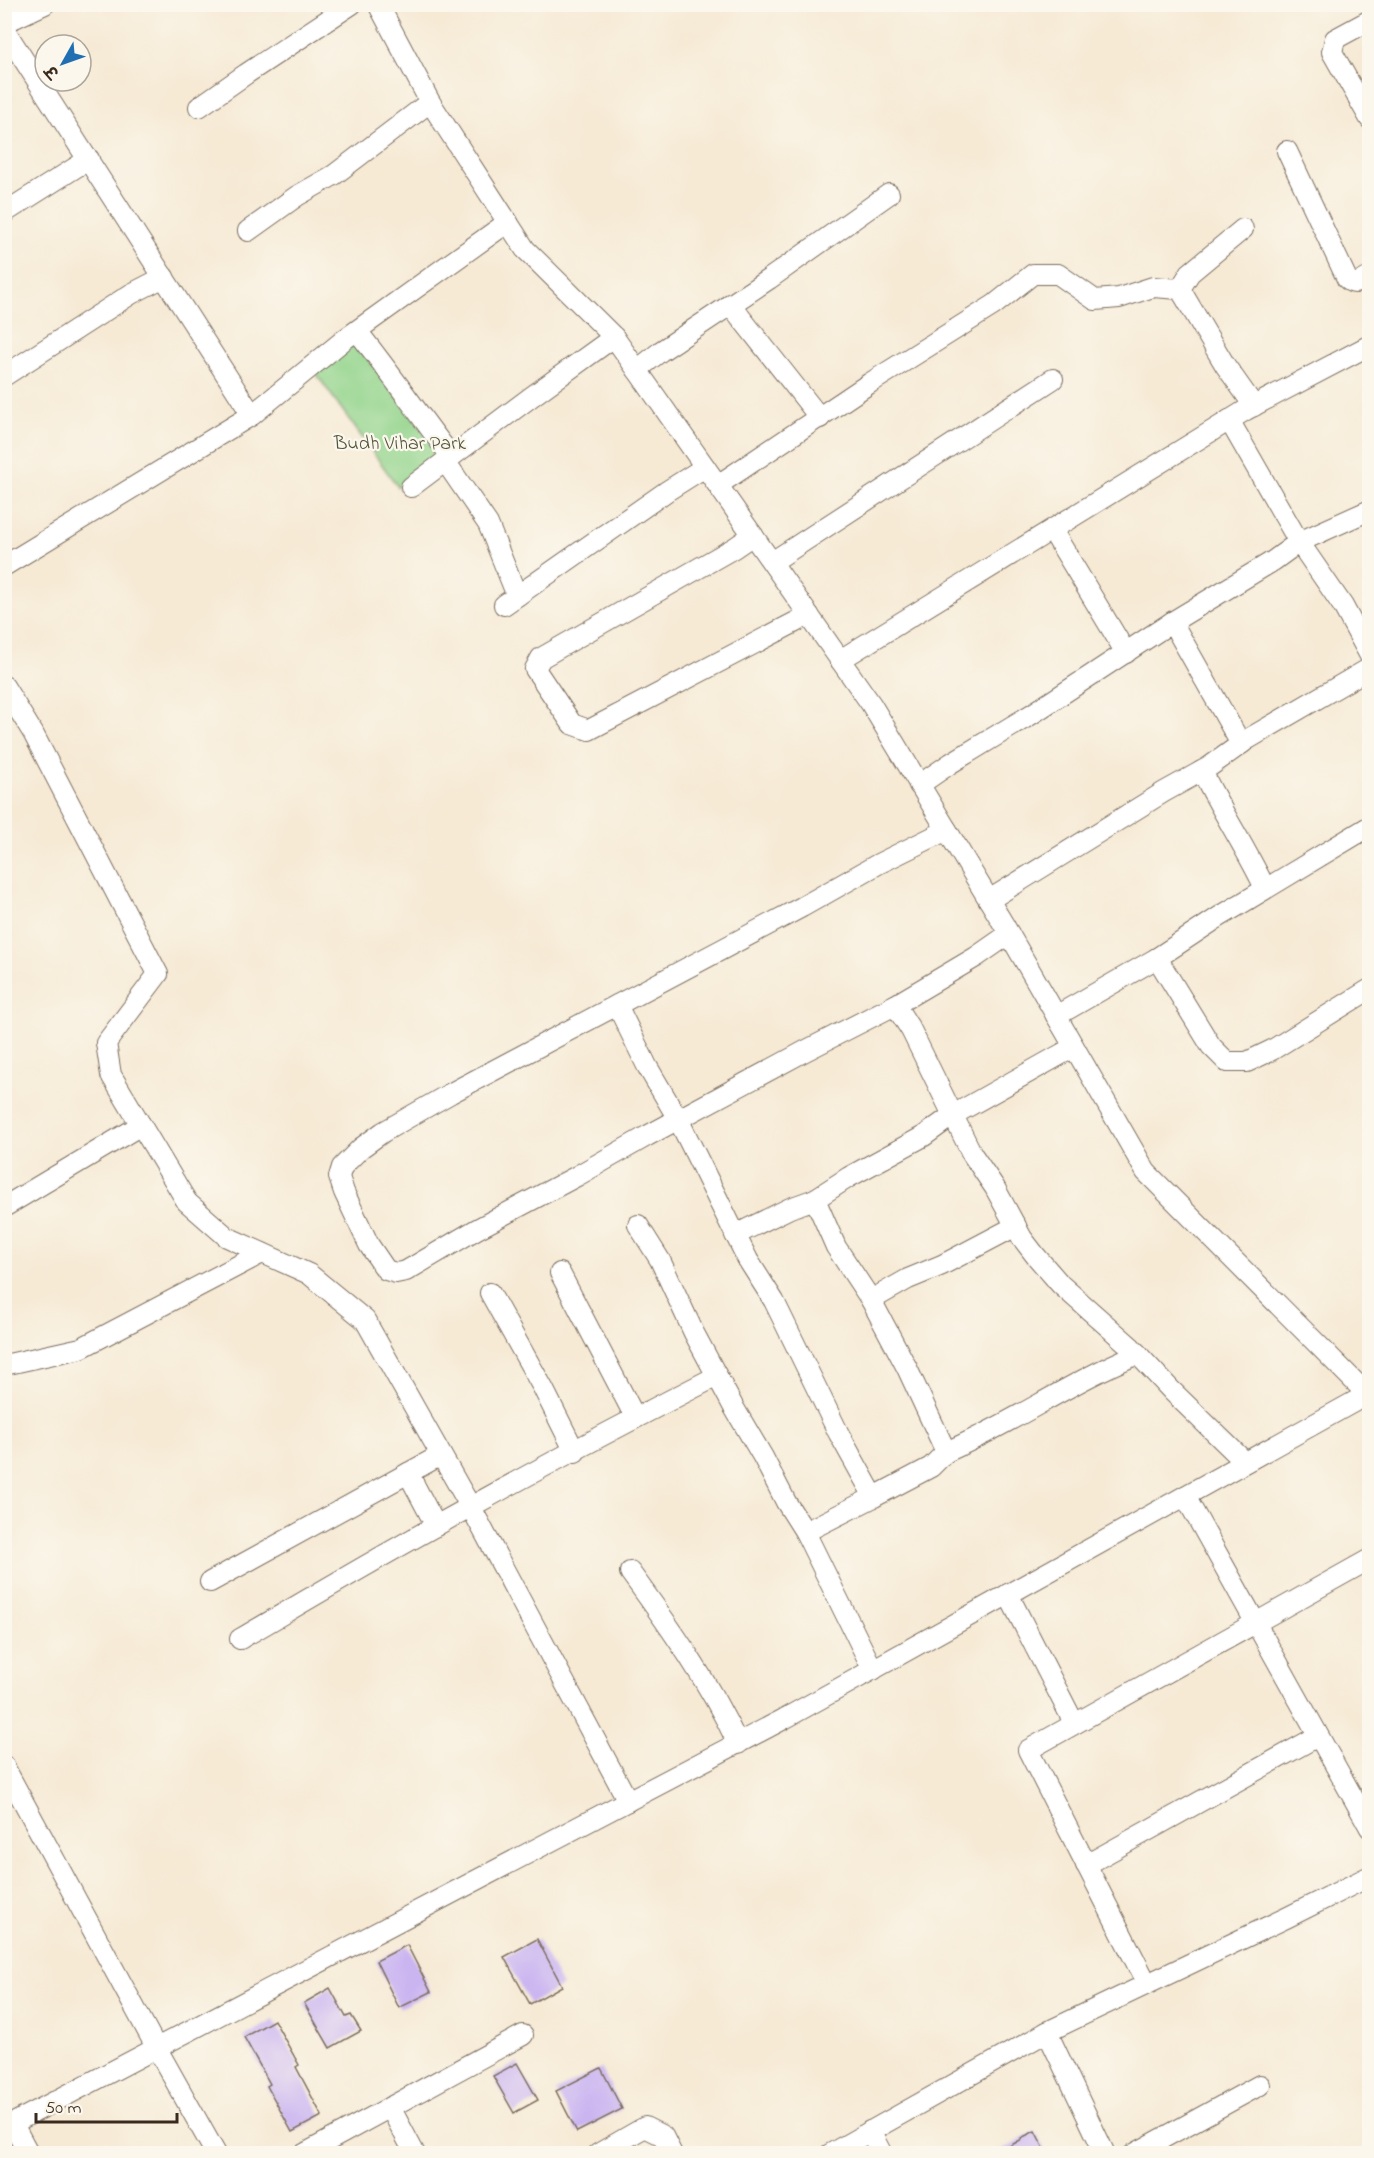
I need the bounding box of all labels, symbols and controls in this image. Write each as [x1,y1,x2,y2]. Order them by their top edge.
north arrow [33,33,93,93]
text: उ [40,59,67,85]
park label: Budh Vihar Park [333,430,466,459]
scale bar [36,2086,177,2124]
text: 50 m [45,2096,82,2122]

